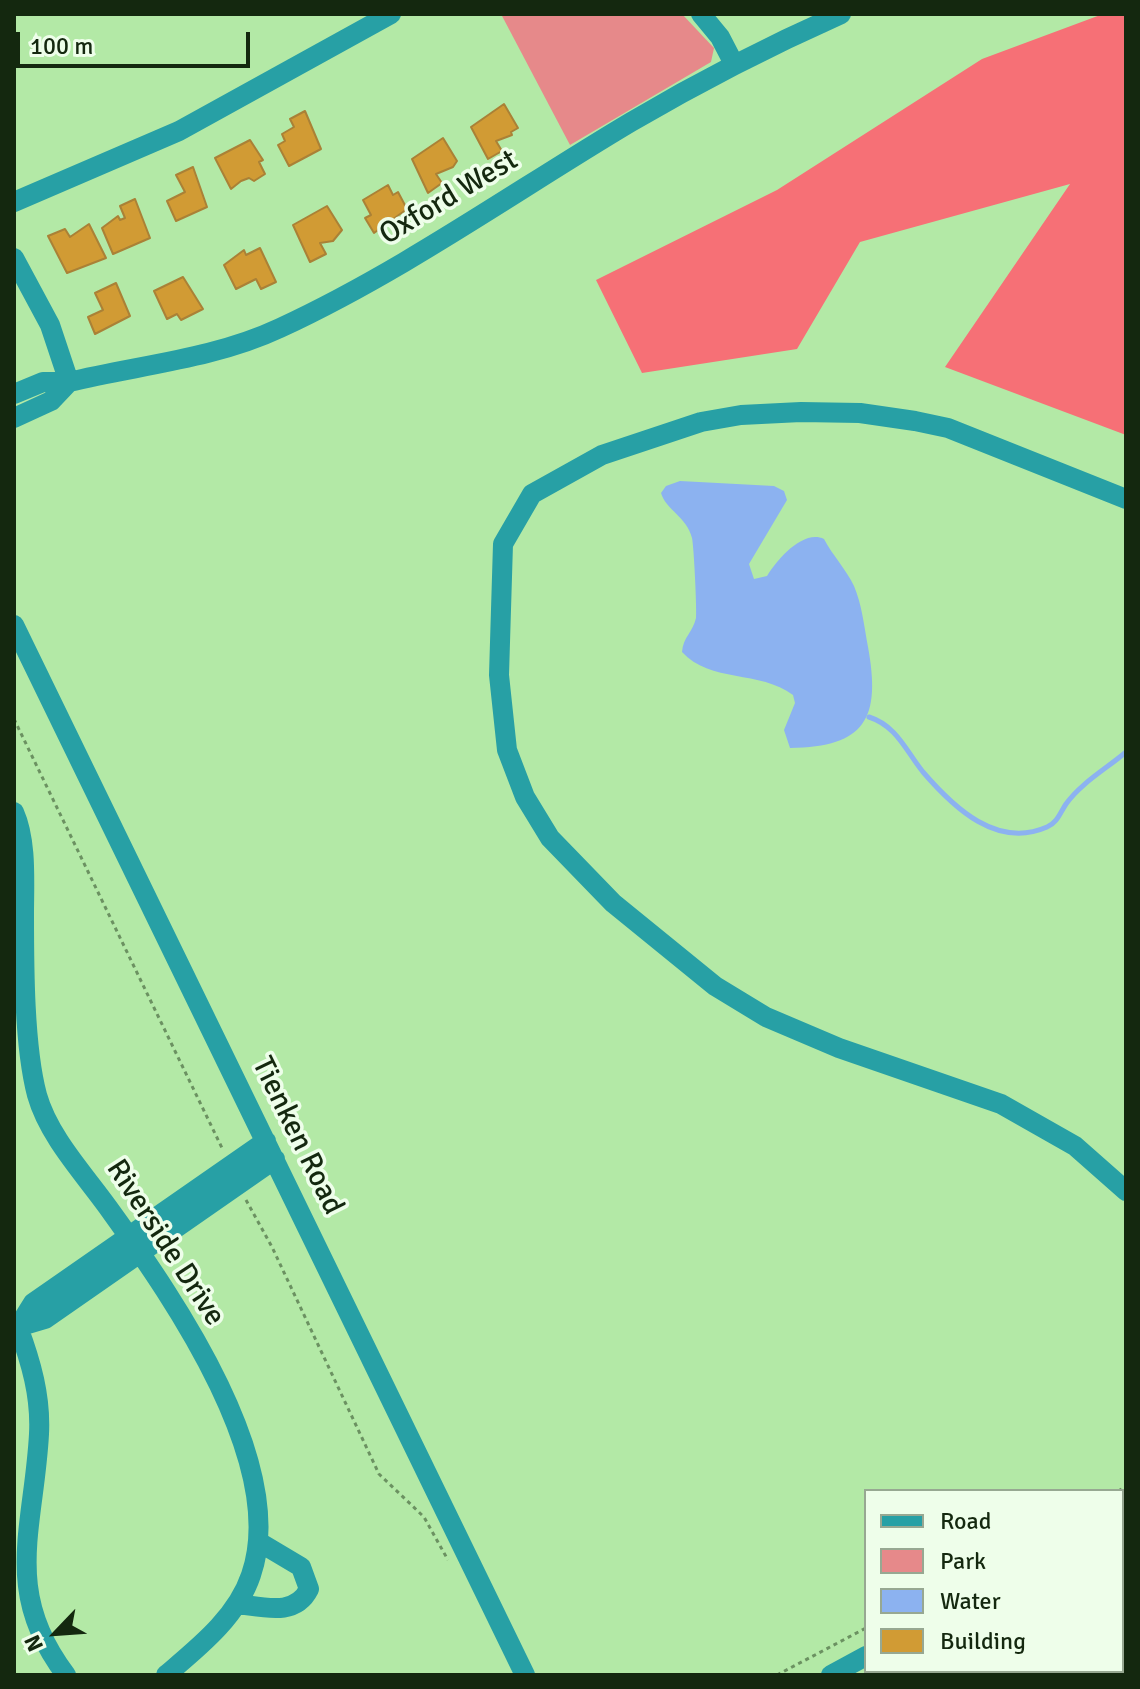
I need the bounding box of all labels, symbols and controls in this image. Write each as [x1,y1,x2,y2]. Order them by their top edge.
scale bar [20,16,254,66]
text: 100 m [30,31,93,61]
street label: Oxford West [373,143,525,253]
street label: Tienken Road [243,1051,351,1221]
street label: Riverside Drive [98,1153,232,1333]
legend [864,1489,1124,1673]
text: Road [940,1506,991,1536]
text: Park [940,1546,986,1576]
text: Water [940,1586,1000,1616]
north arrow [16,1593,96,1673]
text: Building [940,1626,1026,1656]
text: N [18,1631,49,1656]

